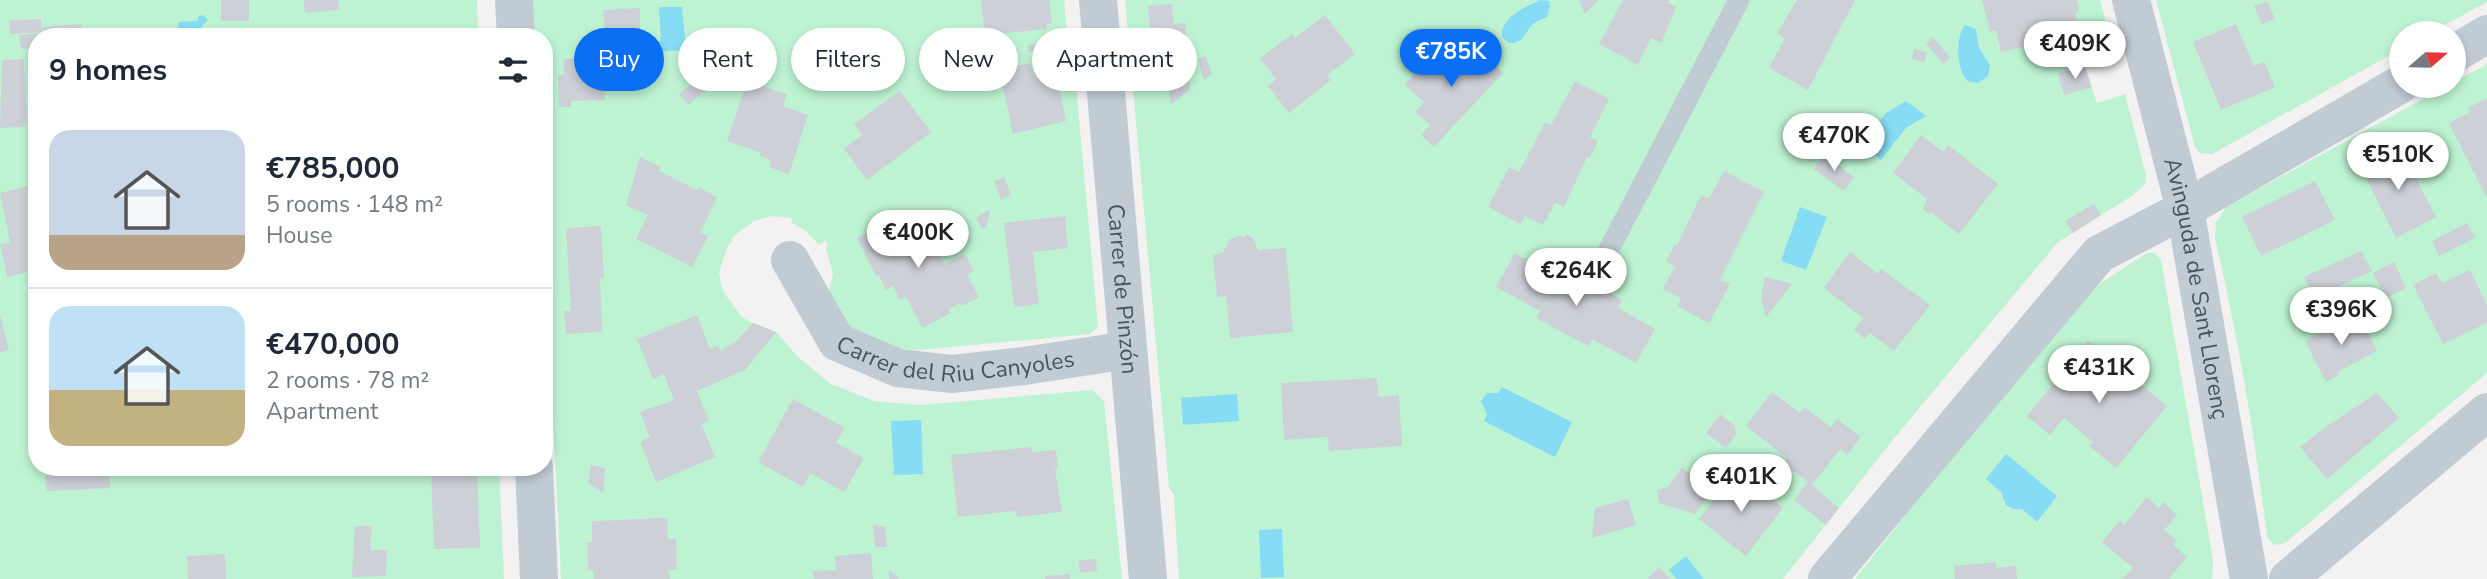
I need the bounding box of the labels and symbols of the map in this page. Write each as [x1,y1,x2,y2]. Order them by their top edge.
north arrow [2389,21,2466,98]
pin: €409K [2026,22,2124,81]
pin: €785K [1402,29,1500,89]
pin: €470K [1785,114,1883,173]
pin: €510K [2349,132,2447,192]
street label: Avinguda de Sant Llorenç [2157,154,2237,422]
street label: Carrer de Pinzón [1100,202,1146,375]
pin: €400K [869,210,967,270]
pin: €264K [1527,248,1625,308]
pin: €396K [2292,288,2390,347]
street label: Carrer del Riu Canyoles [832,328,1077,390]
pin: €431K [2050,346,2148,405]
pin: €401K [1692,454,1790,514]

